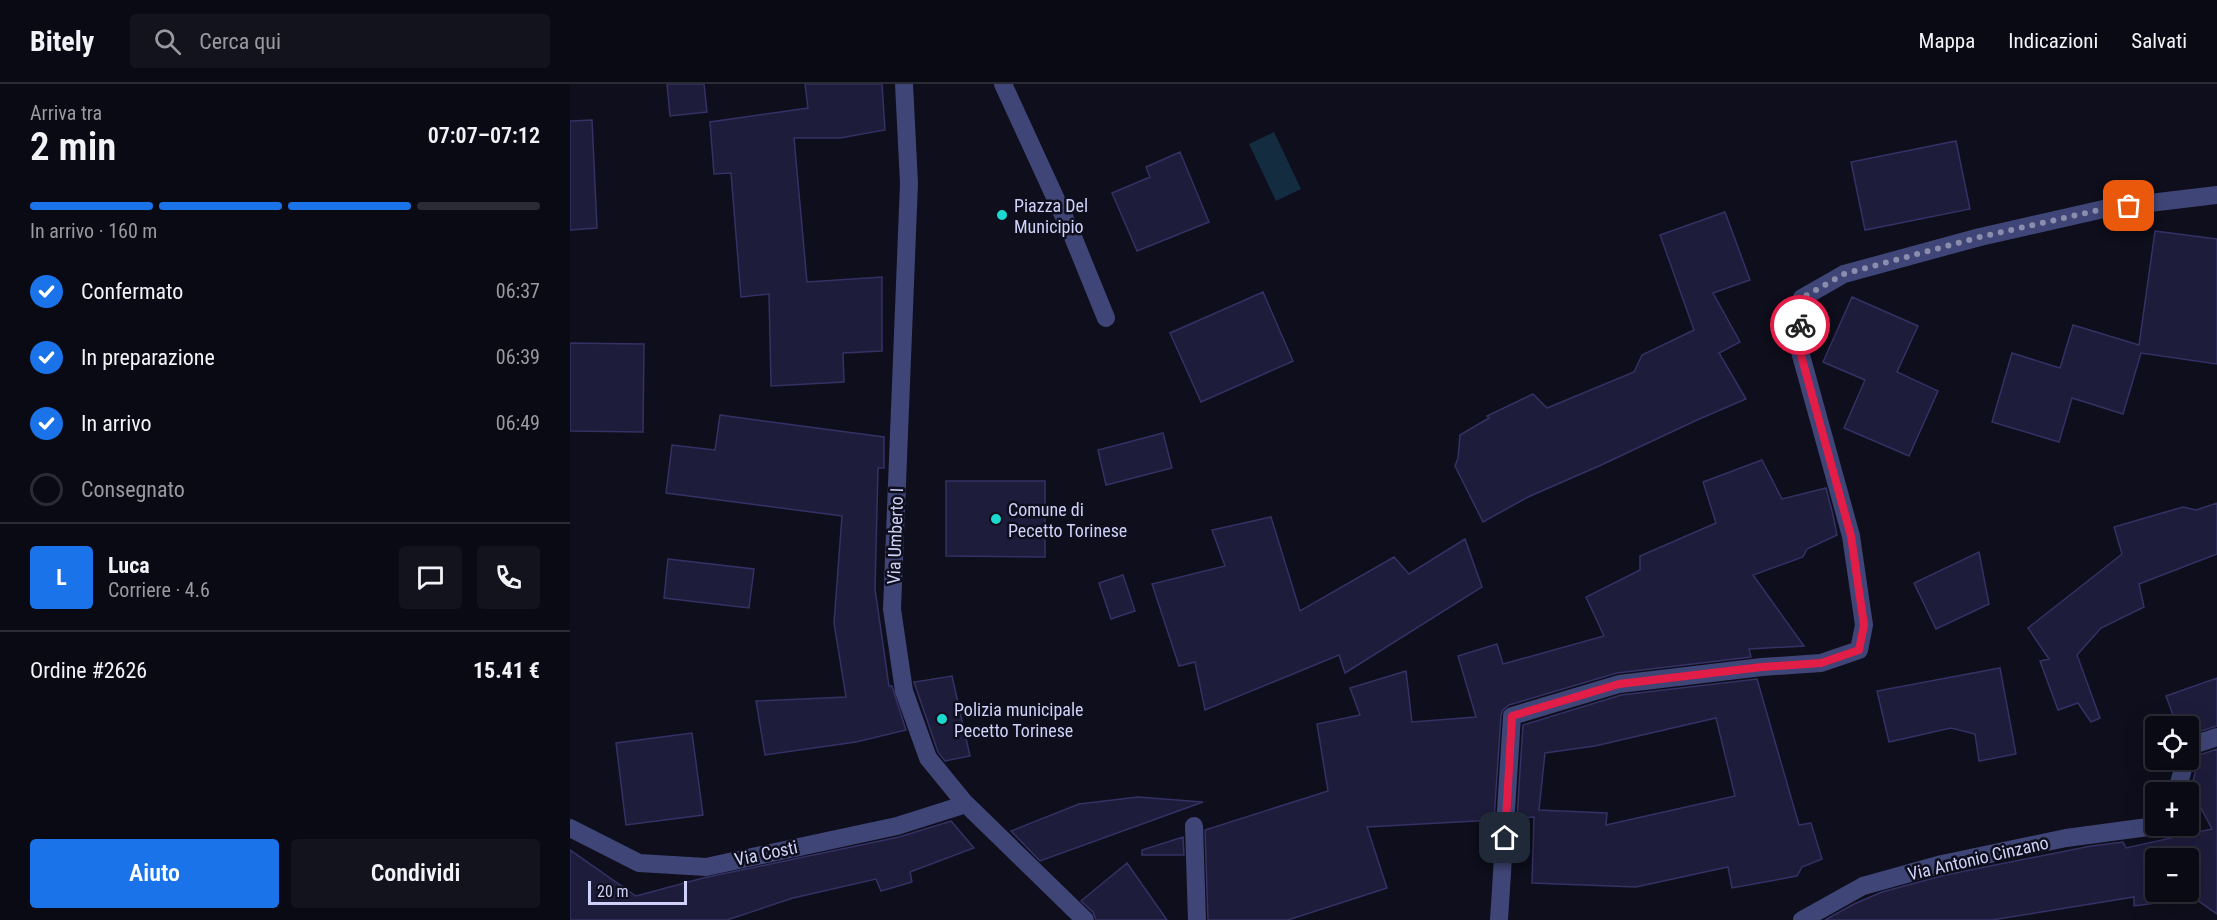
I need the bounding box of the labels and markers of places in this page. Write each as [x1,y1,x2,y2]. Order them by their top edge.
pin [2103,180,2154,231]
place label: Piazza Del Municipio [1014,195,1088,237]
marker: Piazza Del Municipio [995,208,1009,222]
place label: Comune di Pecetto Torinese [1008,499,1127,541]
marker: Comune di Pecetto Torinese [989,512,1003,526]
place label: Polizia municipale Pecetto Torinese [954,699,1084,741]
marker: Polizia municipale Pecetto Torinese [935,712,949,726]
pin [1479,812,1530,863]

